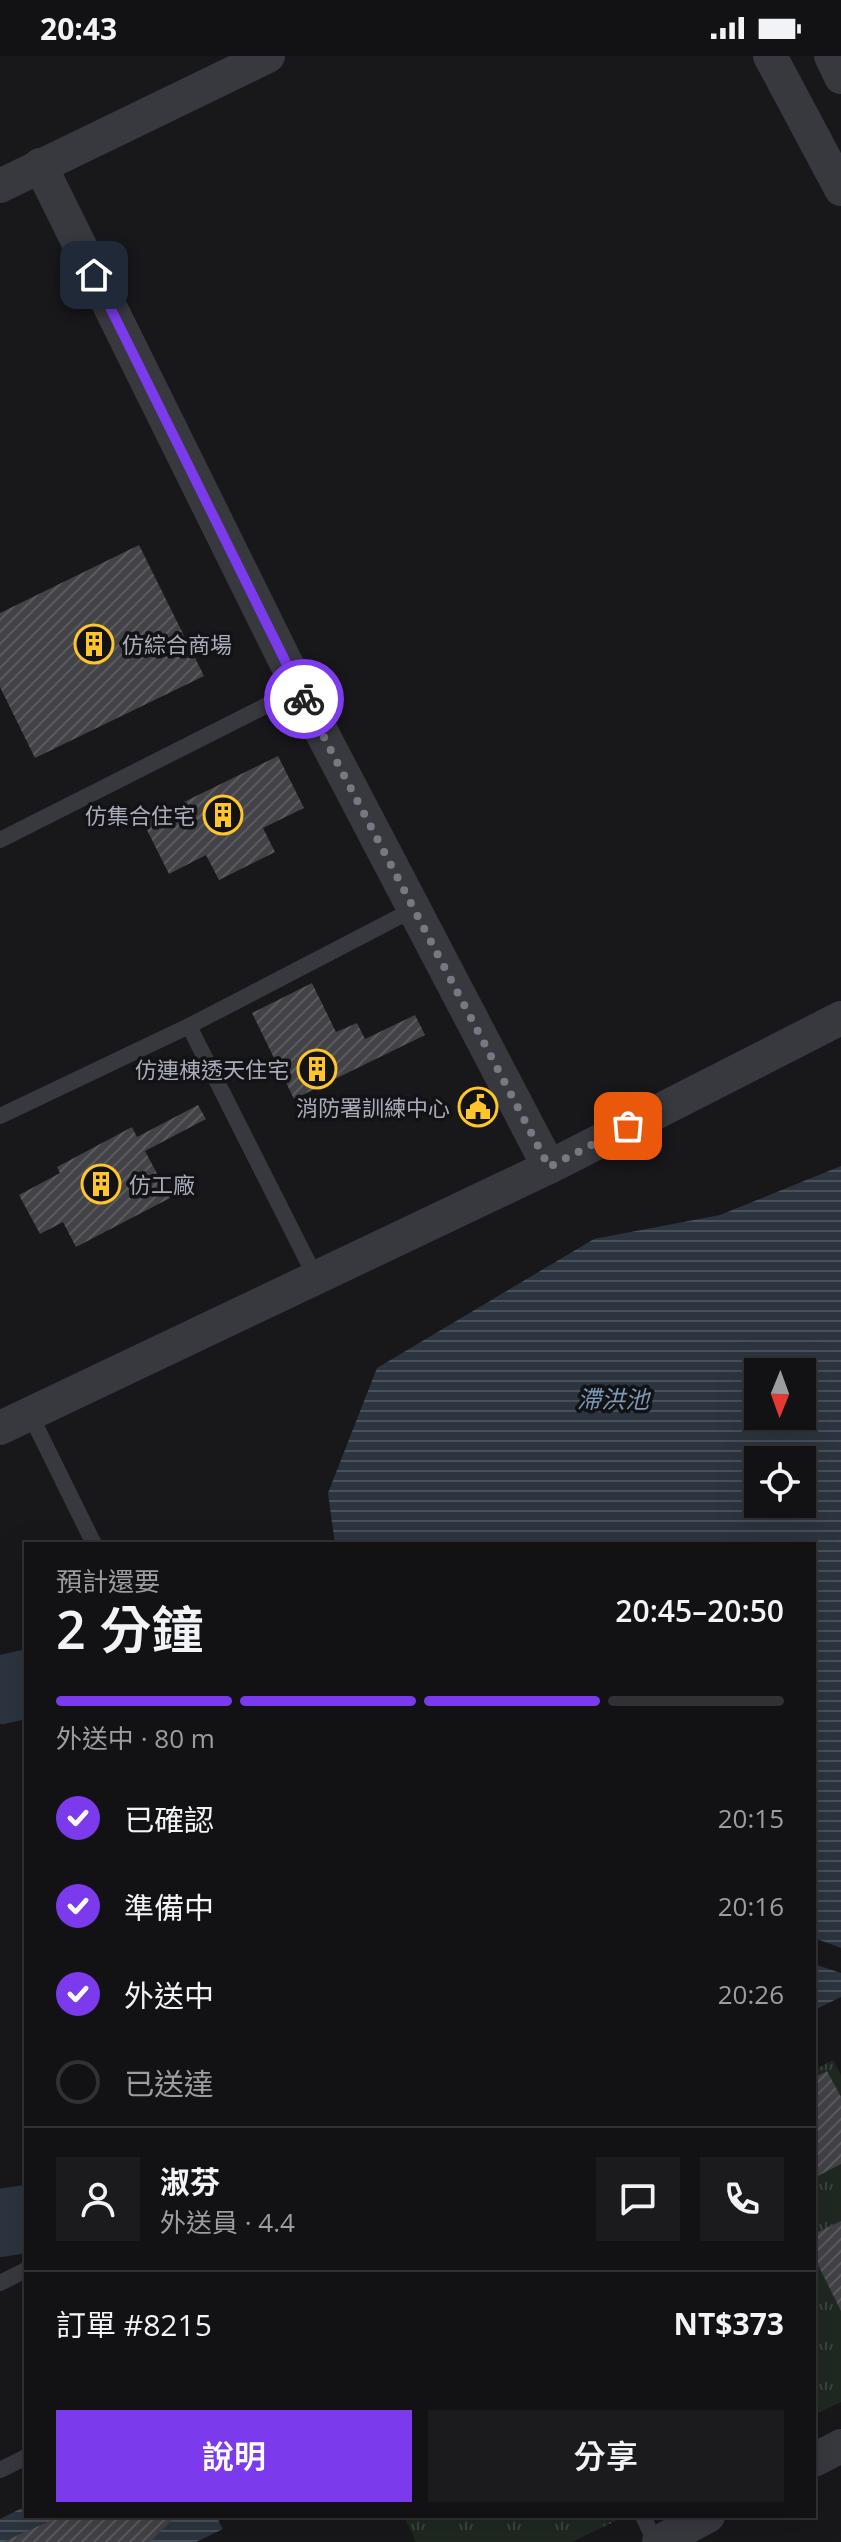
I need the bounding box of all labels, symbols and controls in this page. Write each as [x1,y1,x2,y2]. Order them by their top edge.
text: 20:43 [40,8,117,49]
pin [60,241,128,309]
icon: home [72,253,116,297]
building icon: 仿綜合商場 [73,623,115,665]
place label: 仿綜合商場 [122,629,232,659]
courier [264,659,344,739]
icon: bike [282,677,326,721]
building icon: 仿集合住宅 [202,794,244,836]
place label: 仿集合住宅 [85,800,195,830]
building icon: 仿連棟透天住宅 [296,1048,338,1090]
place label: 仿連棟透天住宅 [135,1054,289,1084]
public building icon: 消防署訓練中心 [457,1086,499,1128]
place label: 消防署訓練中心 [296,1092,450,1122]
pin [594,1092,662,1160]
icon: bag [606,1104,650,1148]
building icon: 仿工廠 [80,1163,122,1205]
place label: 仿工廠 [129,1169,195,1199]
north arrow [744,1358,816,1430]
map controls [744,1358,816,1518]
water label: 滯洪池 [577,1382,652,1415]
button: locate [744,1446,816,1518]
text: 預計還要 [56,1563,160,1599]
text: 20:45–20:50 [615,1590,784,1631]
text: 2 分鐘 [56,1593,203,1664]
text: 外送中 · 80 m [56,1720,215,1756]
icon: check [56,1796,100,1840]
text: 已確認 [124,1799,214,1840]
text: 20:15 [718,1800,784,1836]
icon: check [56,1884,100,1928]
text: 準備中 [124,1887,214,1928]
text: 20:16 [718,1888,784,1924]
icon: check [56,1972,100,2016]
text: 外送中 [124,1975,214,2016]
text: 20:26 [718,1976,784,2012]
text: 已送達 [124,2063,214,2104]
button: person [56,2157,140,2241]
button: chat [596,2157,680,2241]
button: phone [700,2157,784,2241]
text: 淑芬 [160,2161,220,2202]
text: 外送員 · 4.4 [160,2204,295,2240]
text: NT$373 [674,2303,784,2344]
text: 訂單 #8215 [56,2304,212,2345]
button: 說明 [56,2410,412,2502]
button: 分享 [428,2410,784,2502]

